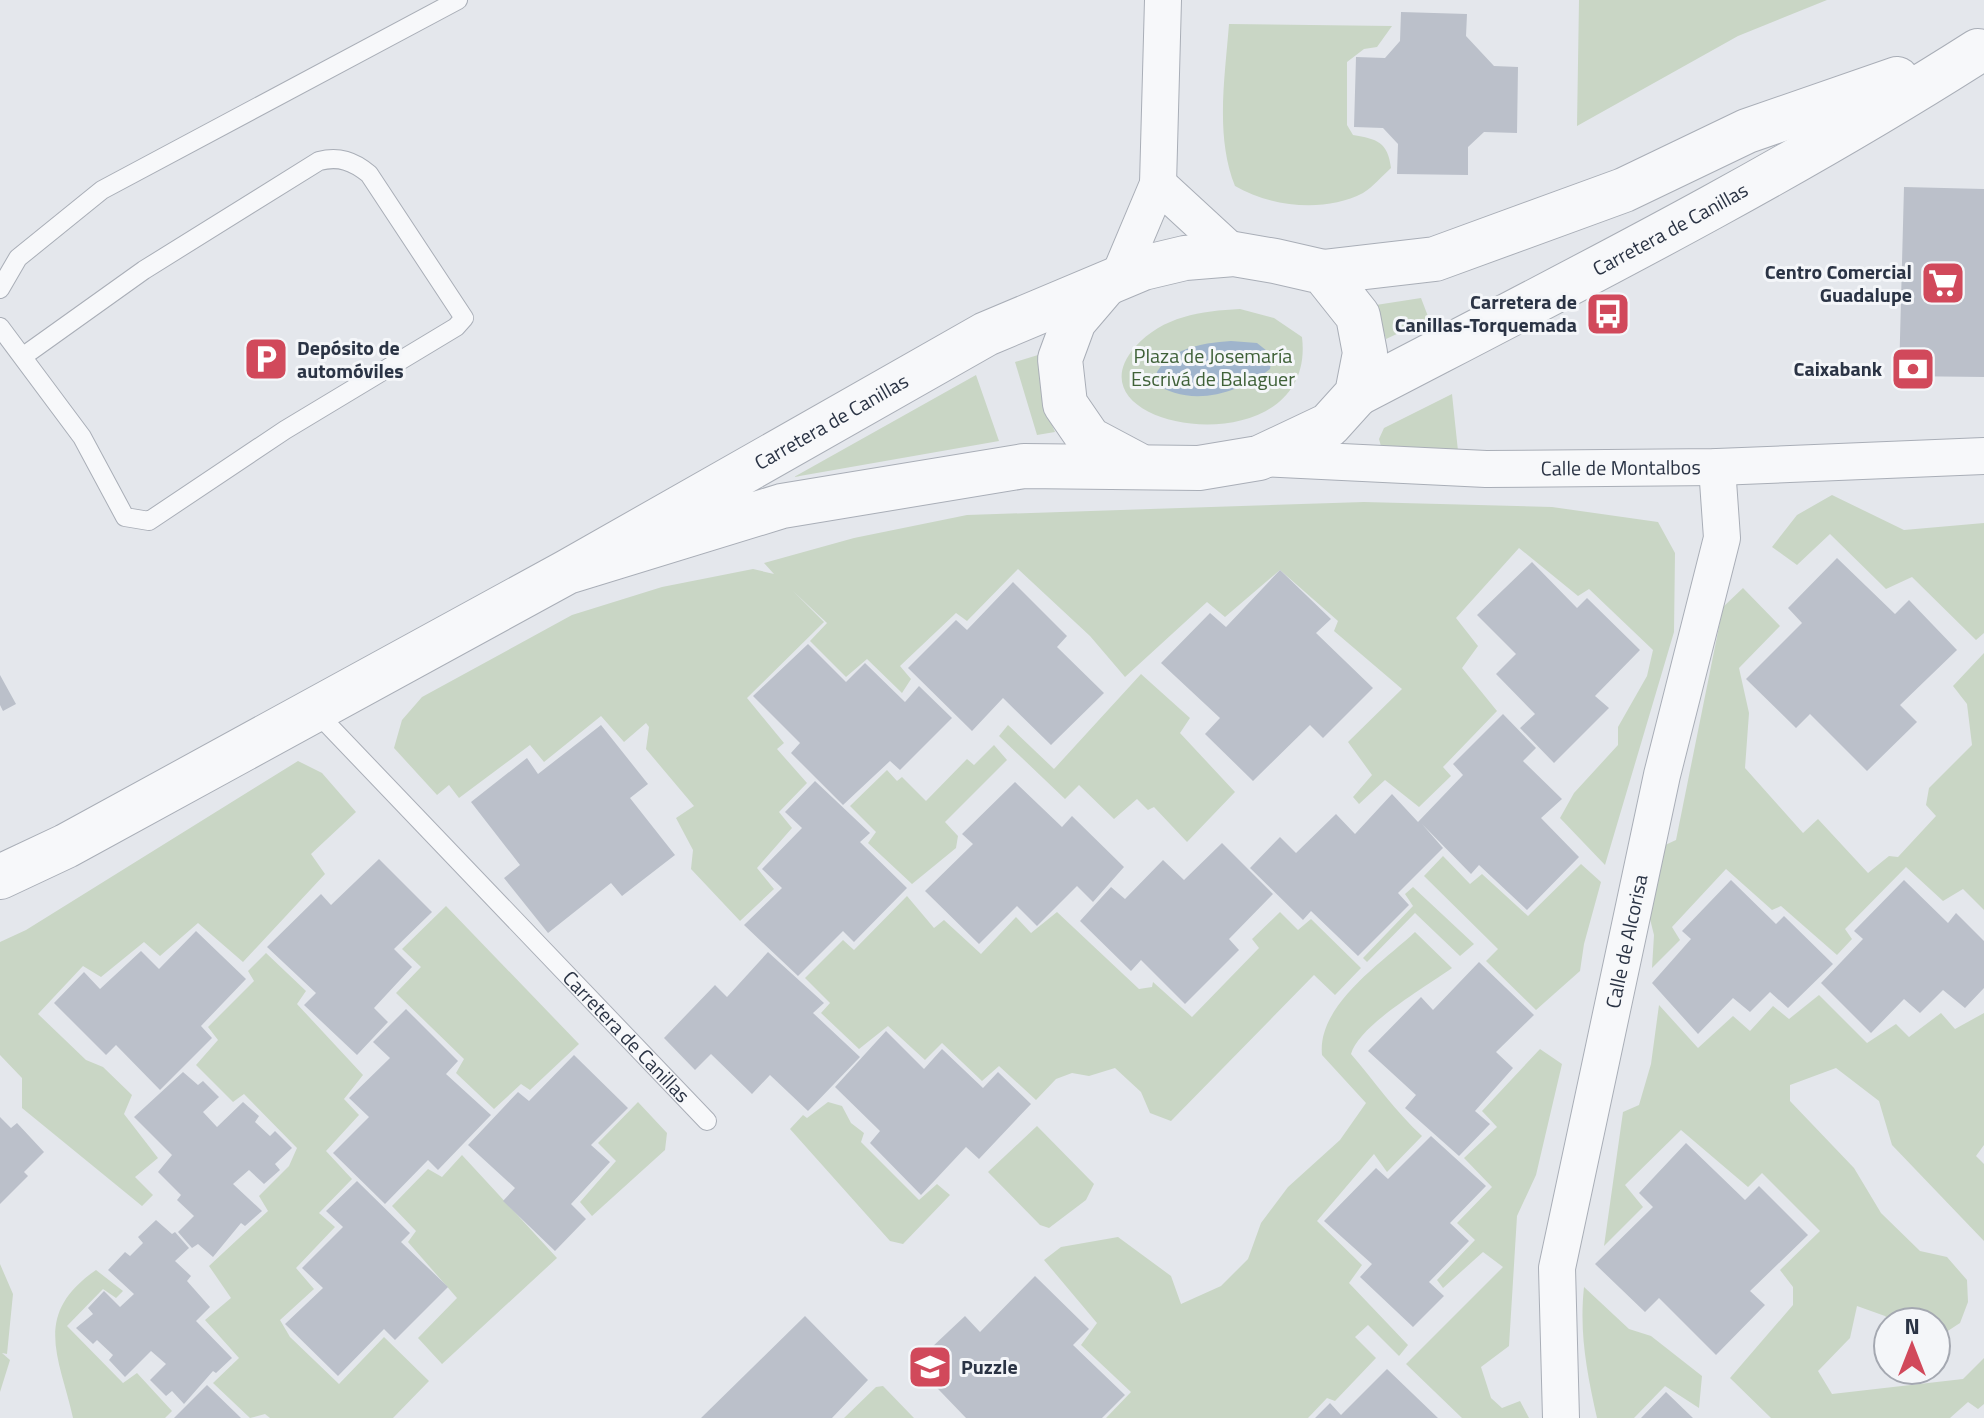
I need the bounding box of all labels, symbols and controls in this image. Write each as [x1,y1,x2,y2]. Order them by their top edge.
street label: Carretera de Canillas [1587,174,1754,284]
place label: Centro Comercial Guadalupe [1765,256,1912,310]
supermarket icon: Centro Comercial Guadalupe [1919,259,1967,307]
place label: Carretera de Canillas-Torquemada [1395,286,1577,340]
bus stop icon: Carretera de Canillas-Torquemada [1584,290,1632,338]
place label: Depósito de automóviles [297,332,404,386]
parking icon: Depósito de automóviles [242,335,290,383]
park label: Plaza de Josemaría Escrivá de Balaguer [1131,340,1295,394]
bank icon: Caixabank [1889,345,1937,393]
place label: Caixabank [1794,353,1883,384]
street label: Carretera de Canillas [748,365,914,478]
street label: Calle de Montalbos [1541,451,1701,484]
street label: Calle de Alcorisa [1597,871,1655,1011]
street label: Carretera de Canillas [556,963,698,1110]
north arrow [1872,1306,1952,1386]
text: N [1904,1309,1920,1343]
school or university icon: Puzzle [906,1343,954,1391]
place label: Puzzle [961,1351,1018,1382]

